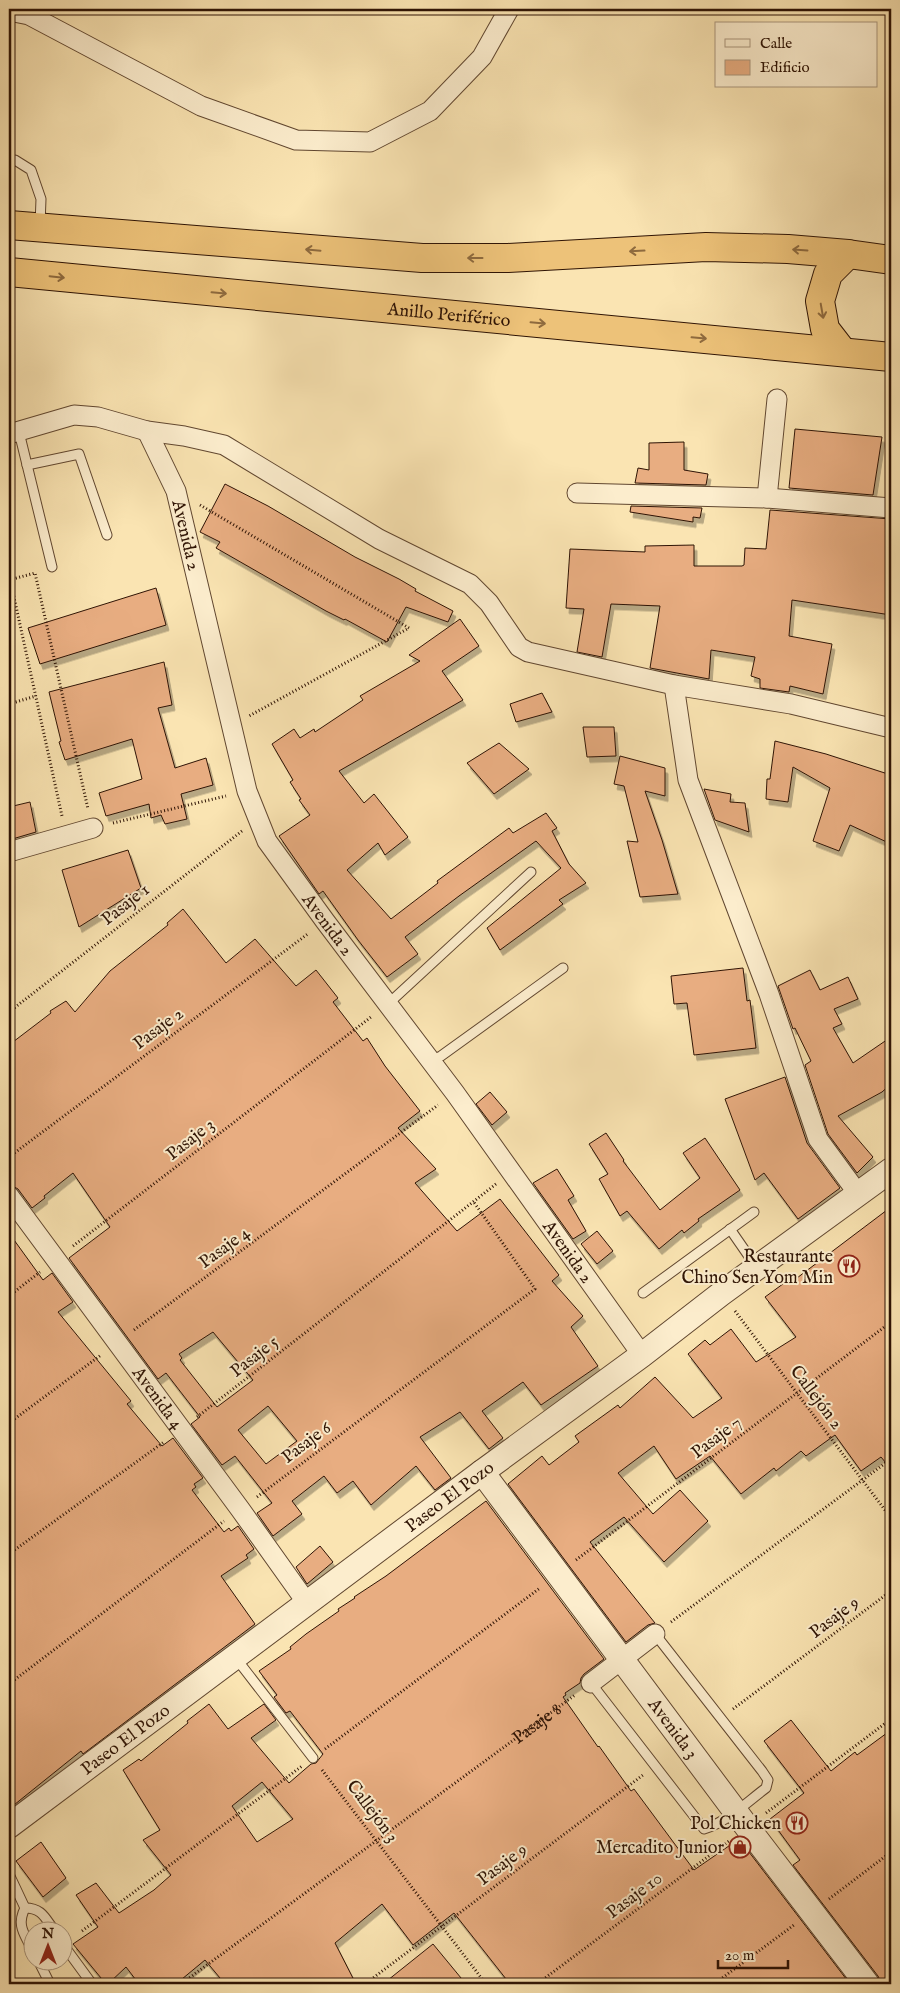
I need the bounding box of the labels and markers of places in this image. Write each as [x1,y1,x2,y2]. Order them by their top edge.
place label: Restaurante Chino Sen Yom Min [682,1246,833,1290]
restaurant icon: Restaurante Chino Sen Yom Min [837,1254,861,1278]
restaurant icon: Pol Chicken [785,1811,809,1835]
place label: Pol Chicken [690,1813,781,1836]
shop icon: Mercadito Junior [728,1835,752,1859]
place label: Mercadito Junior [596,1837,724,1860]

